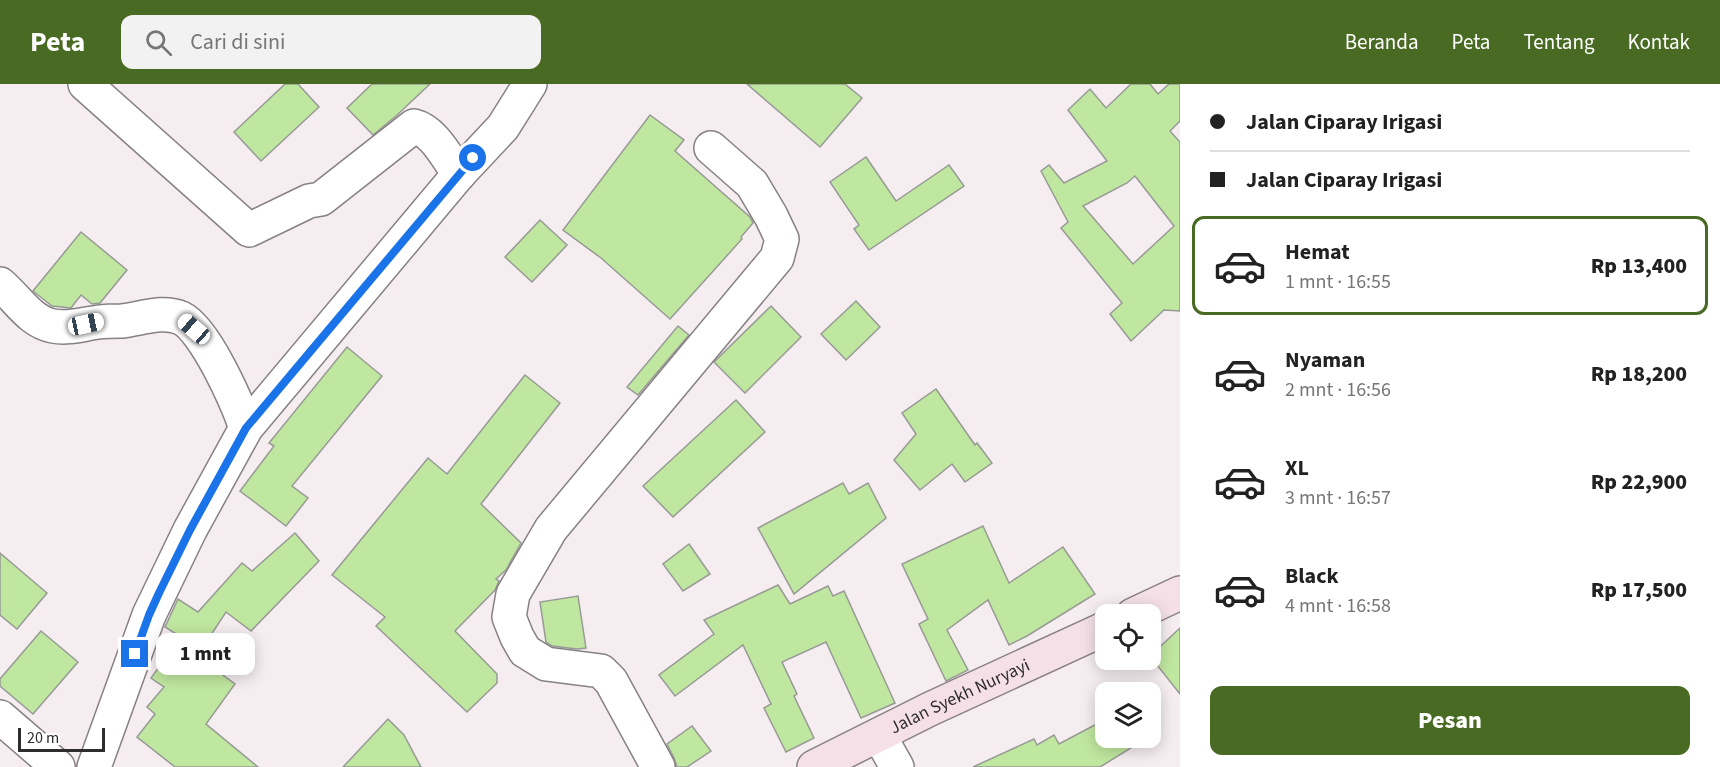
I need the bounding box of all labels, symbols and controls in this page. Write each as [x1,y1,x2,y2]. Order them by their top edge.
search box [121,15,541,69]
text: Peta [30,22,85,62]
icon: search [142,26,175,59]
text: Cari di sini [190,26,285,58]
text: Beranda [1345,27,1419,57]
text: Peta [1452,27,1490,57]
text: Tentang [1523,27,1594,57]
text: Kontak [1627,27,1690,57]
text: Jalan Ciparay Irigasi [1246,106,1442,138]
route start [459,144,486,171]
text: Jalan Ciparay Irigasi [1246,164,1442,196]
text: Hemat [1285,236,1350,268]
icon: car [1213,239,1267,293]
text: Rp 13,400 [1591,250,1687,282]
text: 1 mnt · 16:55 [1285,268,1391,296]
car [175,310,213,348]
car [67,311,105,337]
text: Nyaman [1285,344,1365,376]
icon: car [1213,347,1267,401]
text: Rp 18,200 [1591,358,1687,390]
text: 2 mnt · 16:56 [1285,376,1391,404]
text: XL [1285,452,1309,484]
icon: car [1213,455,1267,509]
text: Rp 22,900 [1591,466,1687,498]
text: 3 mnt · 16:57 [1285,484,1391,512]
text: Black [1285,560,1339,592]
icon: car [1213,563,1267,617]
text: Rp 17,500 [1591,574,1687,606]
text: 4 mnt · 16:58 [1285,592,1391,620]
map controls [1095,604,1161,748]
button: locate [1095,604,1161,670]
callout: 1 mnt [156,633,255,675]
route end [121,640,148,667]
text: 1 mnt [180,640,231,668]
street label: Jalan Syekh Nuryayi [885,652,1034,740]
button: layers [1095,682,1161,748]
button: Pesan [1210,686,1690,755]
scale bar [18,725,105,752]
text: 20 m [27,727,59,749]

